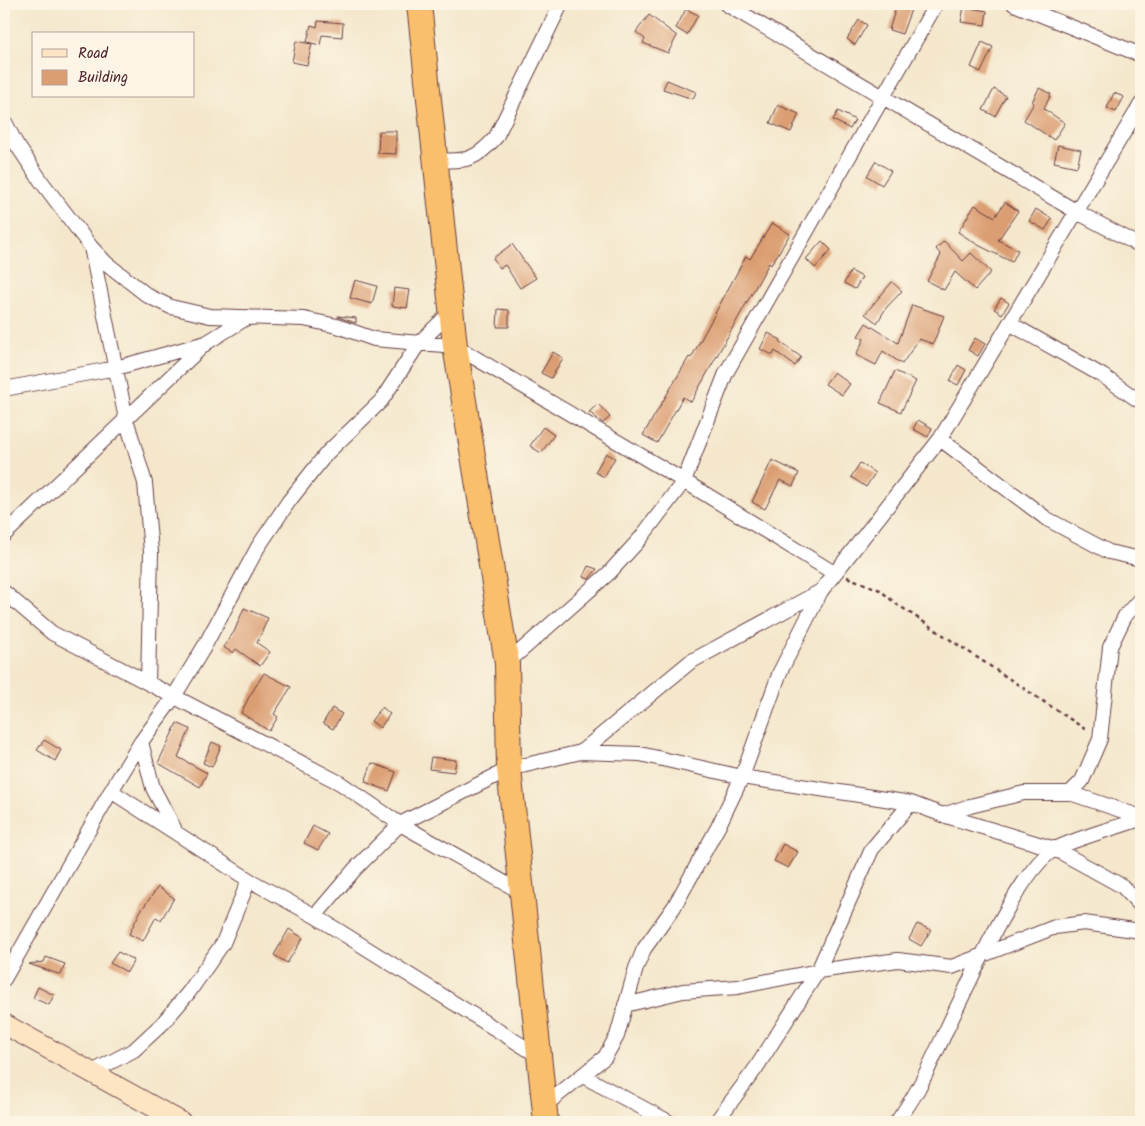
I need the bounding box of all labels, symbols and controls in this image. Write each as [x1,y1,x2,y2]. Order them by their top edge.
legend [32,32,195,98]
text: Road [78,42,109,66]
text: Building [78,66,128,90]

